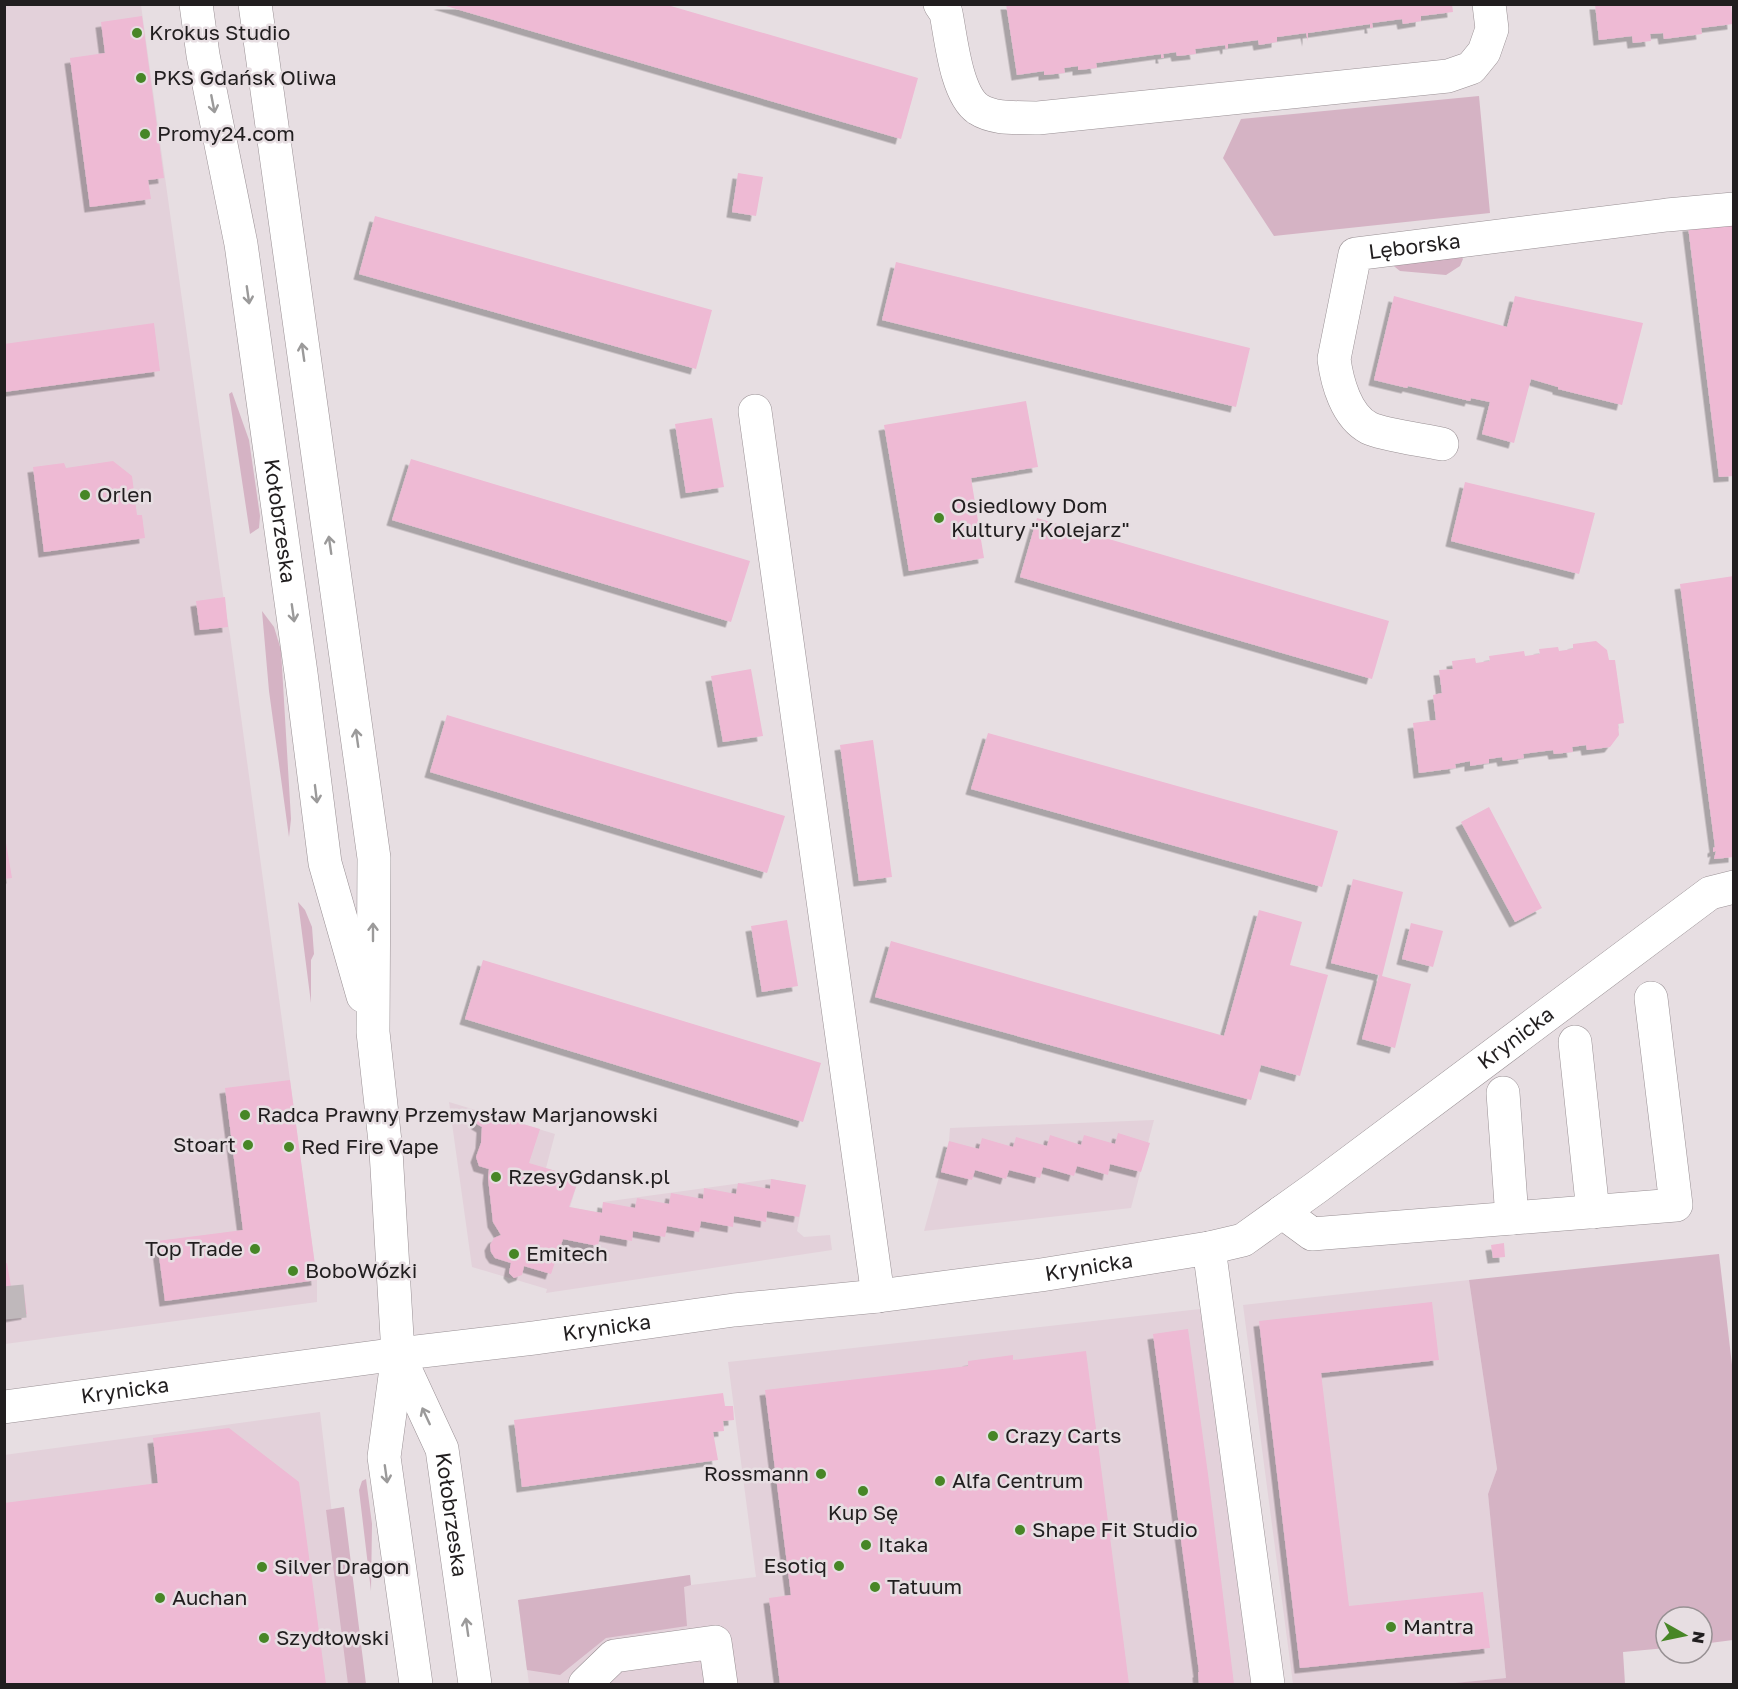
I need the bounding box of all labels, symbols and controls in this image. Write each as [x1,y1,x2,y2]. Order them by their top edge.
place label: Krokus Studio [149,19,290,45]
marker: Krokus Studio [130,26,144,40]
place label: PKS Gdańsk Oliwa [153,64,337,90]
marker: PKS Gdańsk Oliwa [134,71,148,85]
one-way arrow [208,93,219,113]
place label: Promy24.com [157,120,295,146]
marker: Promy24.com [138,127,152,141]
street label: Lęborska [1367,227,1462,264]
one-way arrow [242,285,253,305]
one-way arrow [298,342,309,362]
street label: Kołobrzeska [259,457,302,585]
place label: Orlen [97,481,152,507]
marker: Orlen [78,488,92,502]
place label: Osiedlowy Dom Kultury "Kolejarz" [951,492,1130,542]
marker: Osiedlowy Dom Kultury "Kolejarz" [932,511,946,525]
one-way arrow [325,536,336,555]
one-way arrow [287,603,298,623]
one-way arrow [351,729,362,748]
one-way arrow [311,784,322,803]
one-way arrow [367,922,379,942]
street label: Krynicka [1472,1000,1559,1074]
place label: Radca Prawny Przemysław Marjanowski [257,1101,658,1127]
marker: Radca Prawny Przemysław Marjanowski [238,1108,252,1122]
place label: Stoart [173,1131,236,1157]
place label: Red Fire Vape [301,1133,439,1159]
marker: Stoart [241,1138,255,1152]
marker: Red Fire Vape [282,1140,296,1154]
place label: RzesyGdansk.pl [508,1163,670,1189]
marker: RzesyGdansk.pl [489,1170,503,1184]
place label: Top Trade [145,1235,243,1261]
place label: Emitech [526,1240,608,1266]
marker: Top Trade [248,1242,262,1256]
street label: Krynicka [1043,1246,1135,1286]
marker: Emitech [507,1247,521,1261]
place label: BoboWózki [305,1257,417,1283]
marker: BoboWózki [286,1264,300,1278]
street label: Krynicka [561,1308,652,1346]
street label: Krynicka [79,1371,170,1409]
one-way arrow [420,1407,432,1425]
place label: Crazy Carts [1005,1422,1121,1448]
marker: Crazy Carts [986,1429,1000,1443]
street label: Kołobrzeska [431,1451,474,1578]
place label: Rossmann [704,1460,809,1486]
one-way arrow [381,1464,392,1483]
marker: Rossmann [814,1467,828,1481]
place label: Alfa Centrum [952,1467,1083,1493]
marker: Alfa Centrum [933,1474,947,1488]
marker: Kup Sę [856,1484,870,1498]
place label: Kup Sę [828,1499,898,1525]
place label: Shape Fit Studio [1032,1516,1198,1542]
marker: Shape Fit Studio [1013,1523,1027,1537]
place label: Itaka [878,1531,928,1557]
marker: Itaka [859,1538,873,1552]
place label: Esotiq [764,1552,827,1578]
place label: Silver Dragon [274,1553,409,1579]
marker: Esotiq [832,1559,846,1573]
marker: Silver Dragon [255,1560,269,1574]
place label: Tatuum [887,1573,962,1599]
marker: Tatuum [868,1580,882,1594]
place label: Auchan [172,1584,248,1610]
marker: Auchan [153,1591,167,1605]
north arrow [1654,1605,1714,1665]
place label: Mantra [1403,1613,1474,1639]
one-way arrow [461,1617,472,1637]
marker: Mantra [1384,1620,1398,1634]
place label: Szydłowski [276,1624,389,1650]
text: N [1688,1630,1710,1645]
marker: Szydłowski [257,1631,271,1645]

